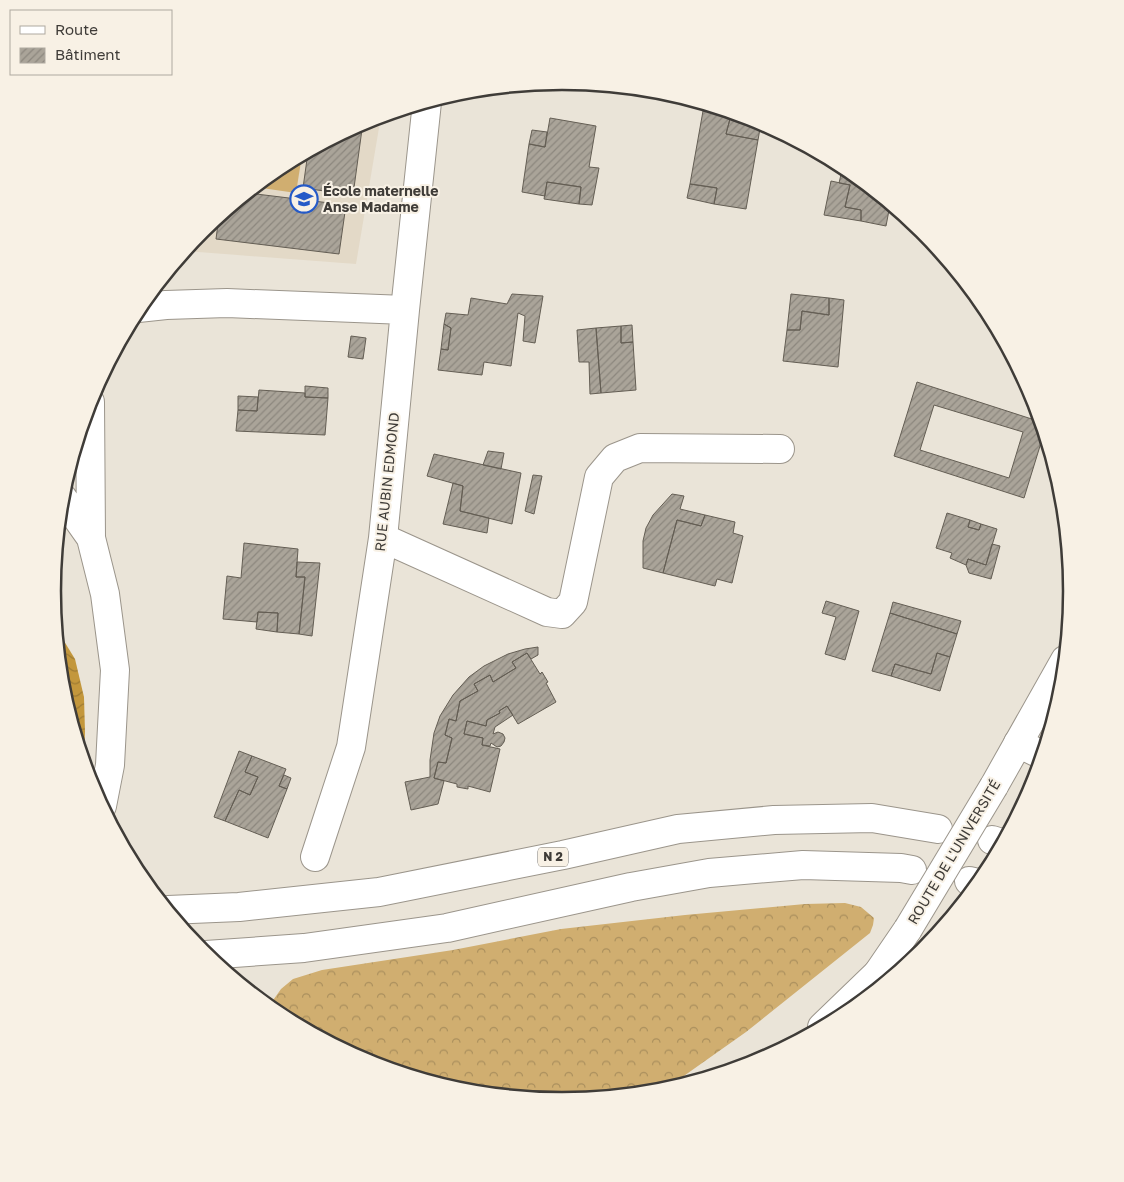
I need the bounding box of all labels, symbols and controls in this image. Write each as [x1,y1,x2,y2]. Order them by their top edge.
legend [10,10,172,75]
text: Route [55,20,98,38]
text: Bâtiment [55,45,120,63]
place label: École maternelle Anse Madame [323,182,439,215]
school or university icon: École maternelle Anse Madame [289,184,319,214]
street label: RUE AUBIN EDMOND [371,411,402,552]
street label: ROUTE DE L'UNIVERSITÉ [904,776,1004,927]
road number: N 2 [538,848,568,866]

